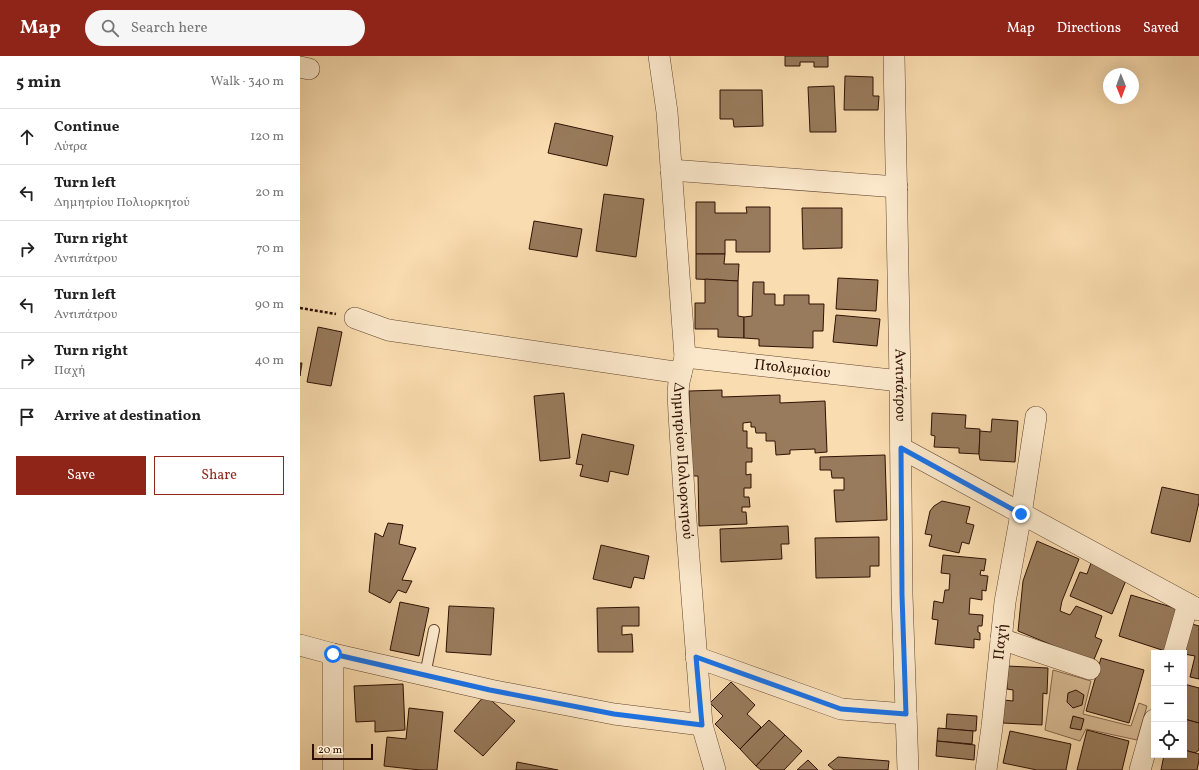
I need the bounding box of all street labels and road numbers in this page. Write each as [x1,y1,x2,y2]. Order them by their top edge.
street label: Αντιπάτρου [889,348,911,422]
street label: Πτολεμαίου [753,354,832,384]
street label: Δημητρίου Πολιορκητού [667,382,698,540]
street label: Παχή [989,623,1013,661]

